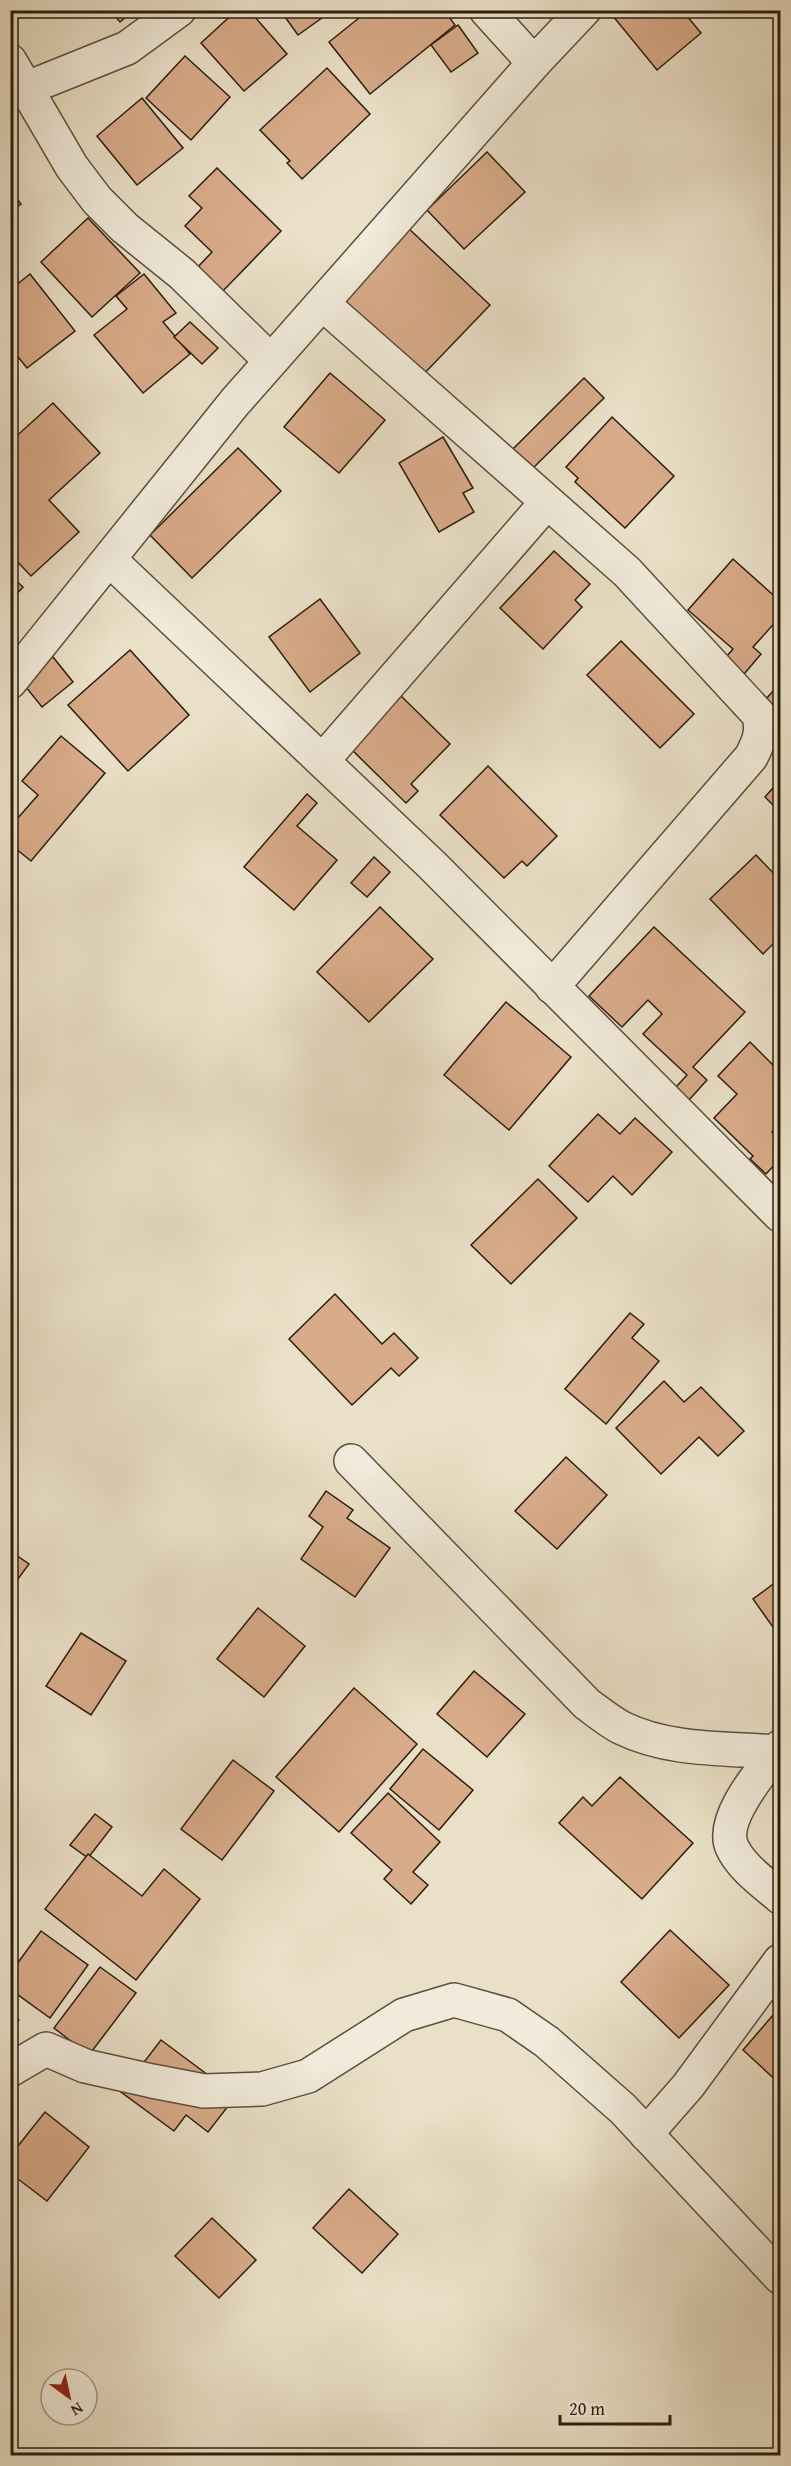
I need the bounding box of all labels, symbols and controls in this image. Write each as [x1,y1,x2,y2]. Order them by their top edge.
north arrow [39,2367,99,2427]
scale bar [560,2388,670,2426]
text: 20 m [569,2395,605,2422]
text: N [66,2397,88,2423]

